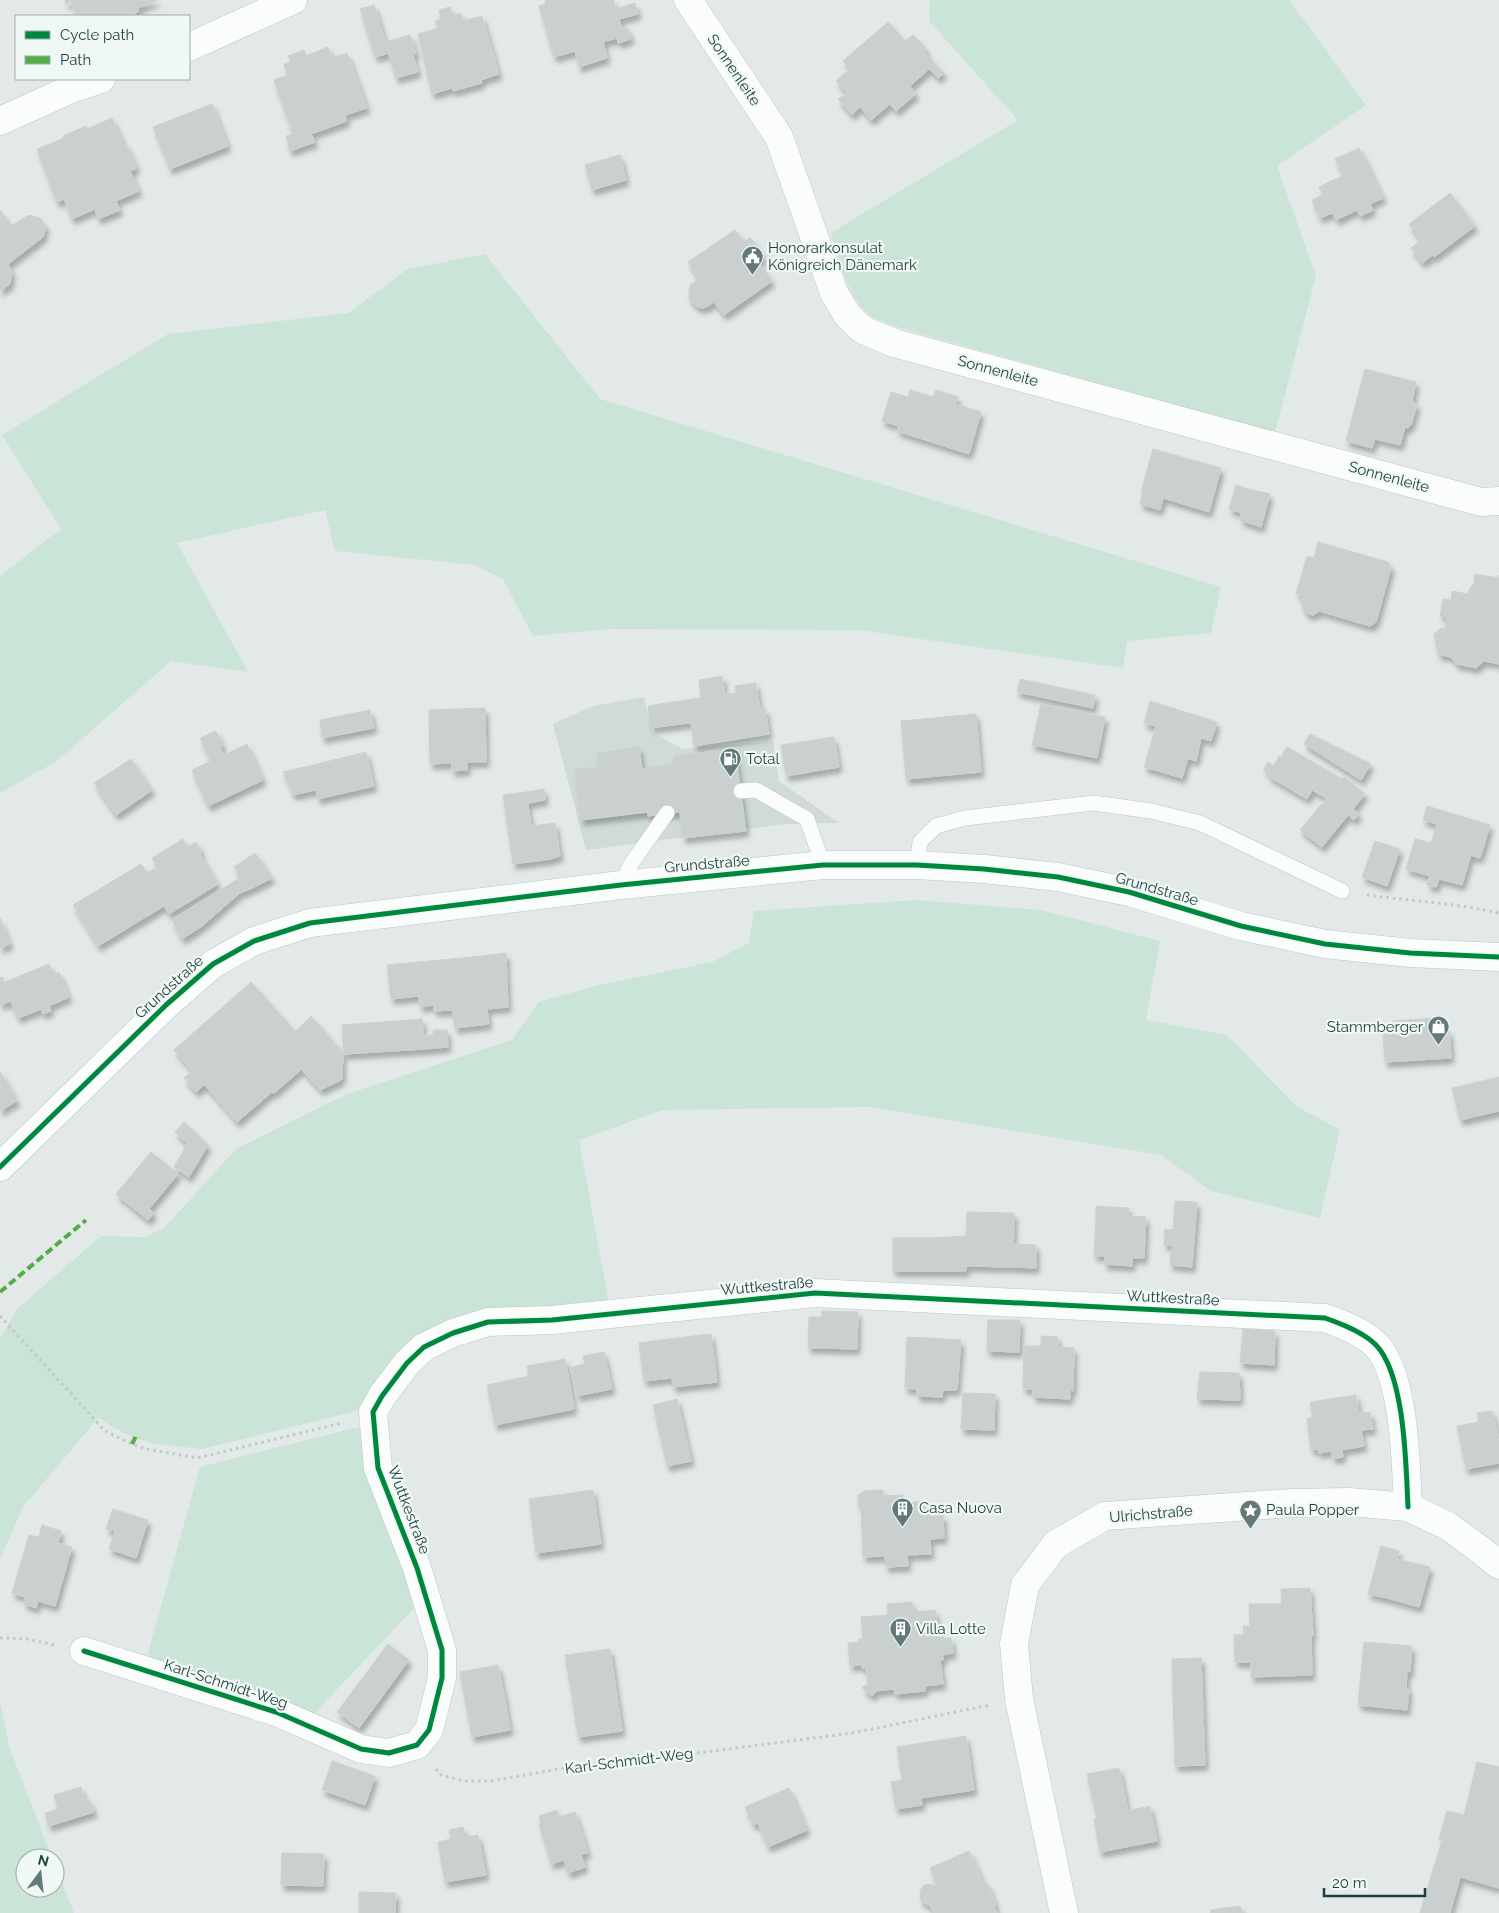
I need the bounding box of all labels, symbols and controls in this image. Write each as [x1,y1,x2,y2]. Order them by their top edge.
legend [15,15,190,80]
text: Cycle path [60,26,134,44]
street label: Sonnenleite [703,31,765,110]
text: Path [60,51,91,69]
place label: Honorarkonsulat Königreich Dänemark [768,239,917,274]
public building icon: Honorarkonsulat Königreich Dänemark [740,245,764,276]
street label: Sonnenleite [956,352,1041,390]
street label: Sonnenleite [1347,458,1432,496]
fuel station icon: Total [718,747,742,778]
place label: Total [746,750,780,768]
street label: Grundstraße [664,851,751,877]
street label: Grundstraße [1113,869,1201,910]
street label: Grundstraße [131,951,207,1022]
shop icon: Stammberger [1427,1015,1451,1046]
place label: Stammberger [1327,1018,1424,1036]
street label: Wuttkestraße [720,1273,814,1299]
street label: Wuttkestraße [1126,1287,1220,1309]
street label: Wuttkestraße [384,1463,434,1557]
building icon: Casa Nuova [891,1496,915,1527]
place icon: Paula Popper [1238,1498,1262,1529]
place label: Casa Nuova [919,1499,1002,1517]
street label: Ulrichstraße [1109,1501,1194,1527]
place label: Paula Popper [1266,1501,1360,1519]
building icon: Villa Lotte [888,1617,912,1648]
place label: Villa Lotte [916,1620,986,1638]
street label: Karl-Schmidt-Weg [162,1655,290,1713]
street label: Karl-Schmidt-Weg [564,1744,694,1778]
north arrow [15,1848,65,1898]
text: N [36,1851,51,1870]
scale bar [1324,1866,1425,1898]
text: 20 m [1332,1874,1367,1892]

